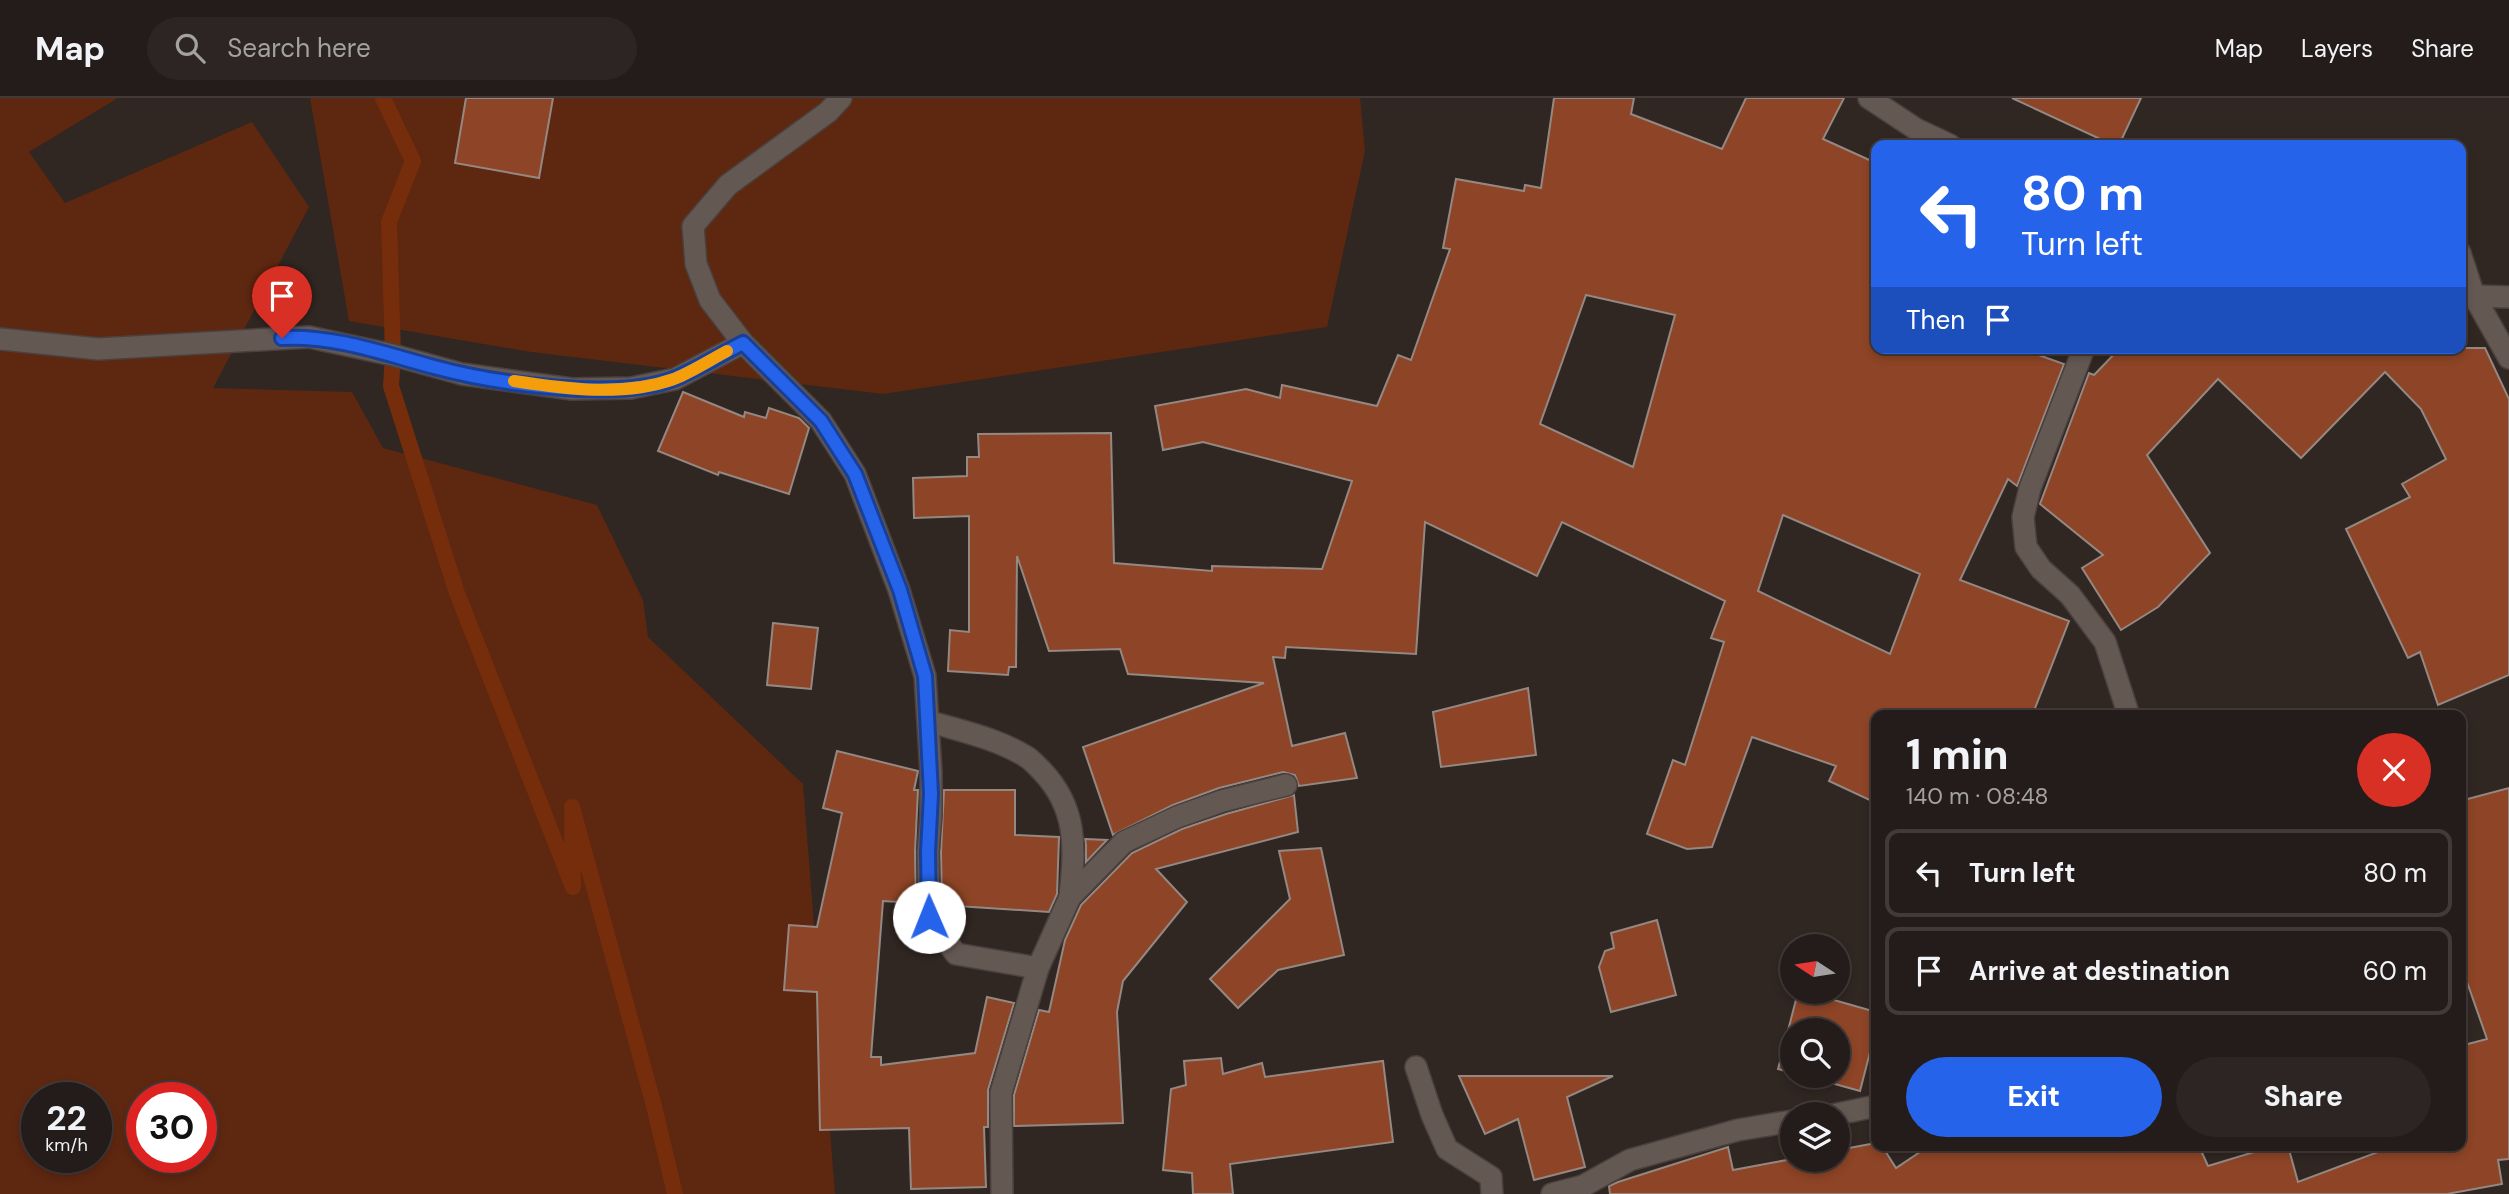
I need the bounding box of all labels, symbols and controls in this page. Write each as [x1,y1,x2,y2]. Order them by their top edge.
search box [147,17,637,80]
text: Map [35,27,105,70]
icon: search [171,29,209,67]
text: Search here [227,31,371,65]
text: Map [2215,33,2263,64]
text: Layers [2301,33,2373,64]
text: Share [2411,33,2474,64]
text: 80 m [2021,161,2144,225]
icon: left [1906,168,1997,259]
text: Turn left [2021,223,2143,265]
pin [252,266,312,338]
icon: arrive [263,277,301,315]
icon: arrive [1979,301,2017,339]
text: Then [1906,303,1965,337]
text: 1 min [1906,727,2009,782]
button: close [2357,733,2431,807]
text: 140 m · 08:48 [1906,781,2049,811]
icon: left [1910,854,1948,892]
text: Turn left [1969,856,2076,890]
text: 80 m [2363,856,2427,890]
position arrow [892,880,966,954]
north arrow [1780,934,1850,1004]
map controls [1780,934,1850,1172]
icon: arrive [1910,952,1948,990]
text: Arrive at destination [1969,954,2230,988]
text: 60 m [2363,954,2427,988]
button: search [1780,1018,1850,1088]
button: Exit [1906,1057,2162,1137]
button: Share [2176,1057,2431,1137]
speed limit sign: 30 [126,1082,217,1173]
text: 22 [46,1095,87,1141]
button: layers [1780,1102,1850,1172]
text: km/h [45,1133,88,1157]

